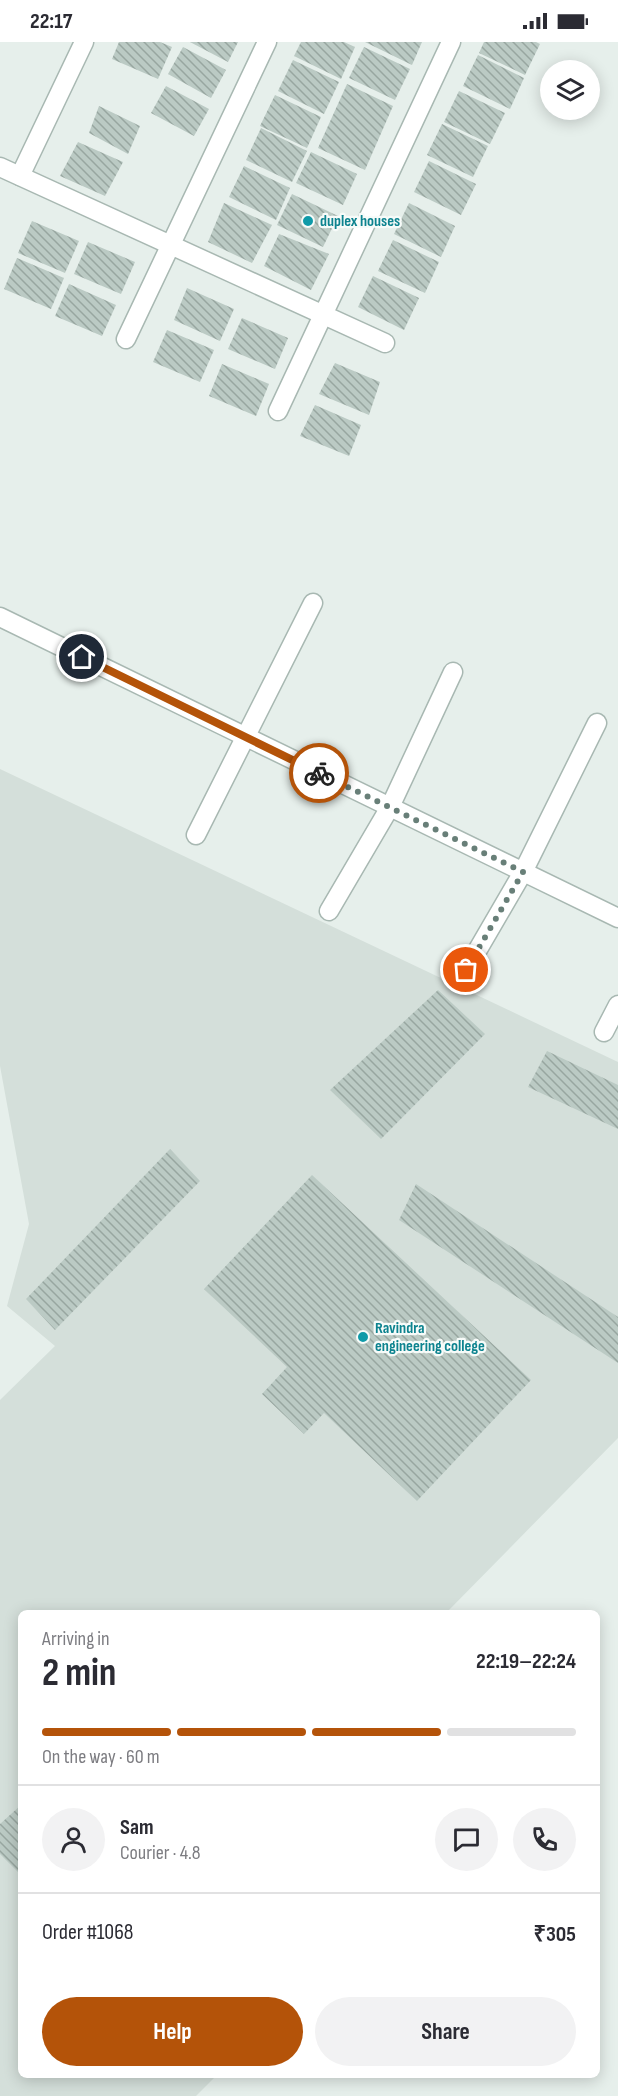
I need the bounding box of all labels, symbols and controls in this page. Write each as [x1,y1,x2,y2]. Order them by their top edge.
text: 22:17 [30,8,72,35]
map controls [540,60,600,120]
button: layers [540,60,600,120]
place label: duplex houses [320,212,400,231]
marker: duplex houses [301,214,315,228]
pin [56,631,107,682]
icon: home [65,640,98,673]
courier [289,743,349,803]
icon: bike [303,757,336,790]
pin [440,944,491,995]
icon: bag [449,953,482,986]
place label: Ravindra engineering college [375,1319,485,1356]
marker: Ravindra engineering college [356,1330,370,1344]
text: Arriving in [42,1627,110,1651]
text: 22:19–22:24 [476,1648,576,1675]
text: 2 min [42,1650,116,1697]
text: On the way · 60 m [42,1745,160,1769]
button: person [42,1808,105,1871]
button: chat [435,1808,498,1871]
button: phone [513,1808,576,1871]
text: Sam [120,1814,154,1841]
text: Courier · 4.8 [120,1841,201,1865]
text: Order #1068 [42,1919,133,1946]
text: ₹305 [533,1921,576,1948]
button: Help [42,1997,303,2066]
button: Share [315,1997,576,2066]

